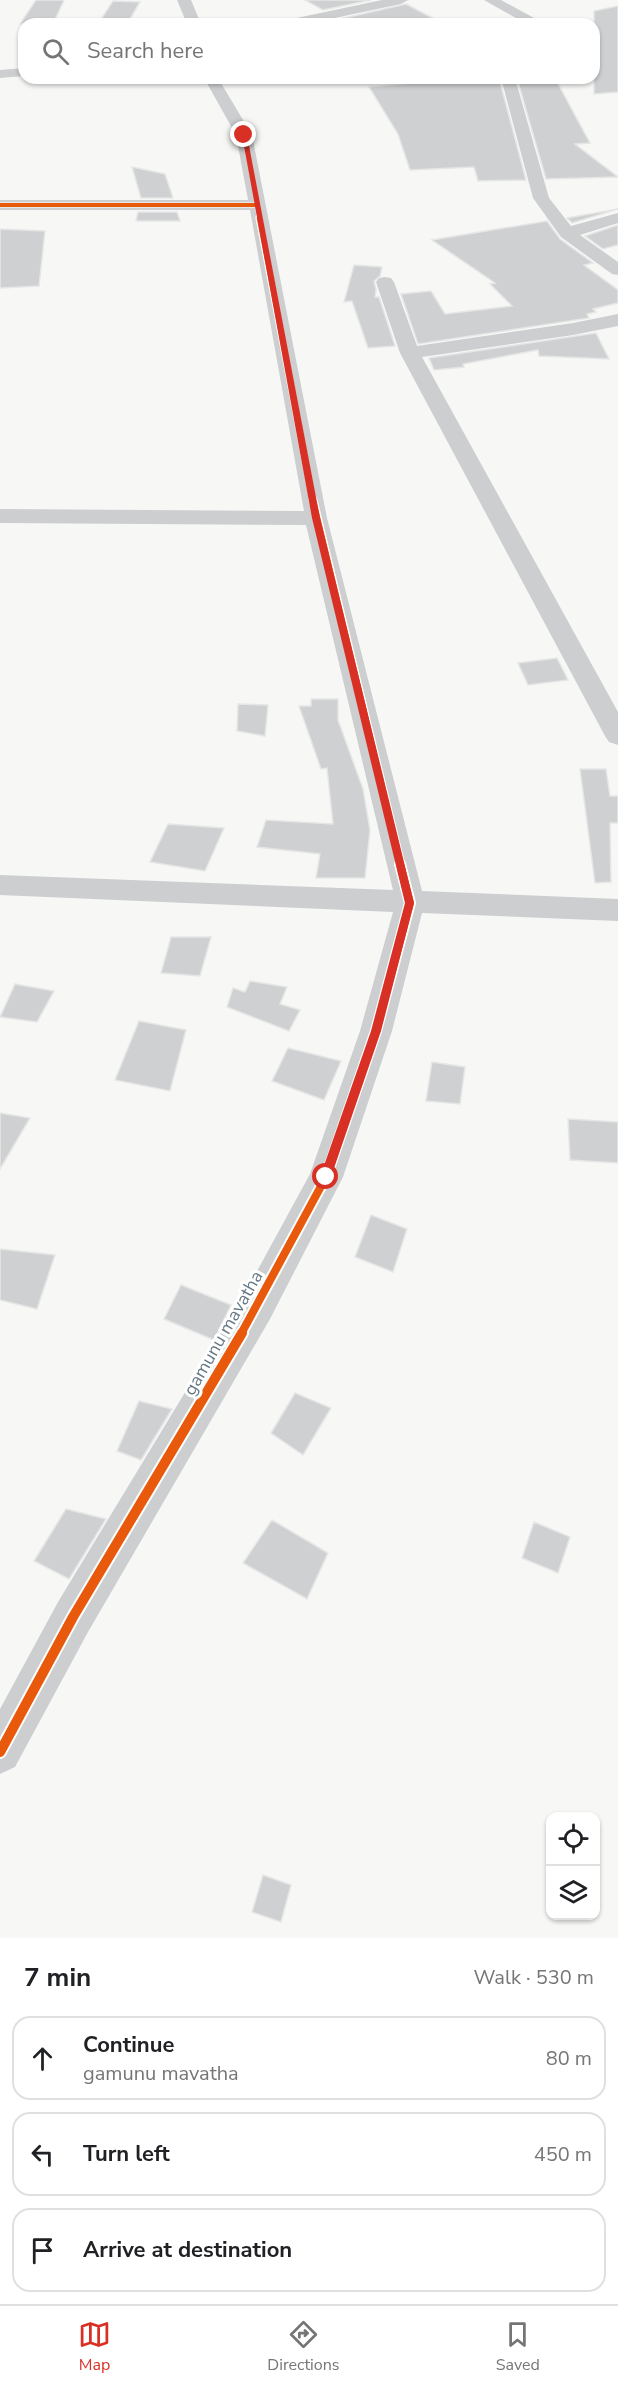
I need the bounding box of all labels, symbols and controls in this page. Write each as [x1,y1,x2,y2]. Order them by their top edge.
search box [18,18,600,84]
icon: search [39,35,72,68]
text: Search here [87,36,204,66]
route end [230,121,256,147]
route start [312,1163,338,1189]
street label: gamunu mavatha [178,1266,268,1400]
map controls [546,1812,600,1920]
button: locate [546,1812,600,1866]
button: layers [546,1866,600,1920]
text: 7 min [24,1960,91,1995]
text: Walk · 530 m [474,1964,594,1991]
text: Continue [83,2030,174,2060]
icon: ahead [26,2042,59,2075]
text: 80 m [546,2045,592,2072]
text: gamunu mavatha [83,2060,239,2087]
icon: left [26,2138,59,2171]
text: Turn left [83,2139,170,2169]
text: 450 m [534,2141,592,2168]
icon: arrive [26,2234,59,2267]
text: Arrive at destination [83,2235,292,2265]
tab: Map [78,2318,111,2376]
tab: Directions [267,2318,339,2376]
tab: Saved [496,2318,540,2376]

